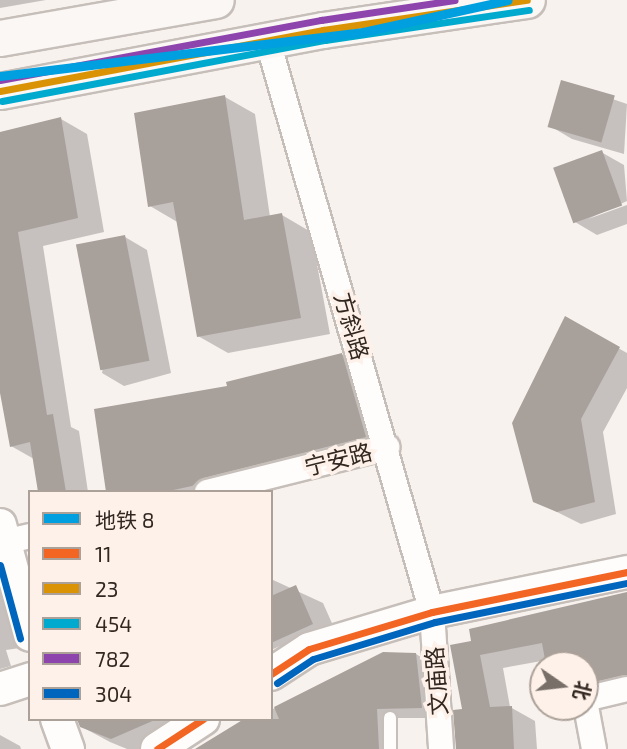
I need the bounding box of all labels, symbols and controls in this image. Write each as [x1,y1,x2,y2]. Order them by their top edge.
street label: 方斜路 [329,289,375,363]
street label: 宁安路 [301,437,375,481]
legend [28,490,273,721]
text: 地铁 8 [95,507,154,532]
text: 11 [95,541,112,566]
text: 23 [95,576,118,601]
text: 454 [95,611,132,636]
text: 782 [95,646,130,671]
street label: 文庙路 [420,646,452,716]
north arrow [529,651,599,721]
text: 北 [569,679,596,703]
text: 304 [95,681,132,706]

